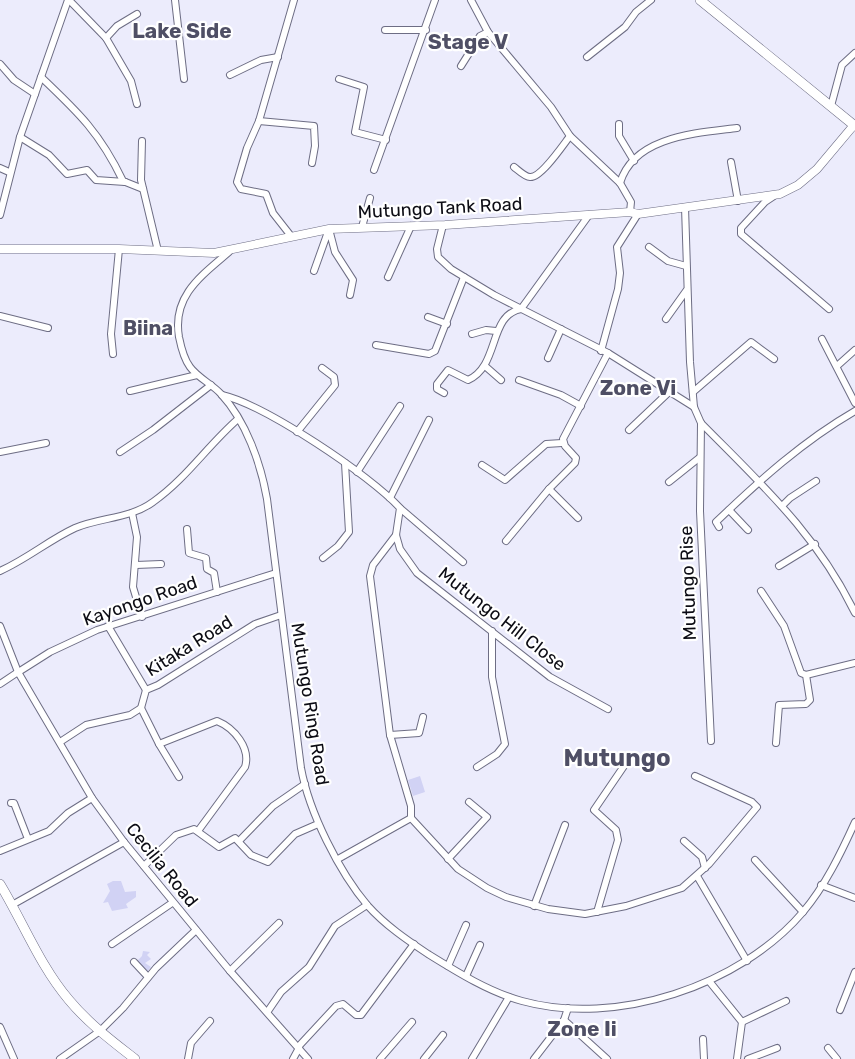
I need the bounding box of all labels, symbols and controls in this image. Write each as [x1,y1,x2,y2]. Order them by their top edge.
district label: Lake Side [132,18,232,43]
district label: Stage V [428,29,509,54]
street label: Mutungo Tank Road [357,193,523,223]
district label: Biina [123,316,173,340]
district label: Zone Vi [600,375,676,400]
street label: Mutungo Rise [675,525,701,641]
street label: Mutungo Hill Close [434,562,570,676]
street label: Kayongo Road [80,571,200,631]
street label: Kitaka Road [142,611,236,681]
street label: Mutungo Ring Road [286,621,334,787]
district label: Mutungo [563,744,671,772]
street label: Cecilia Road [121,818,203,912]
district label: Zone Ii [547,1016,617,1041]

